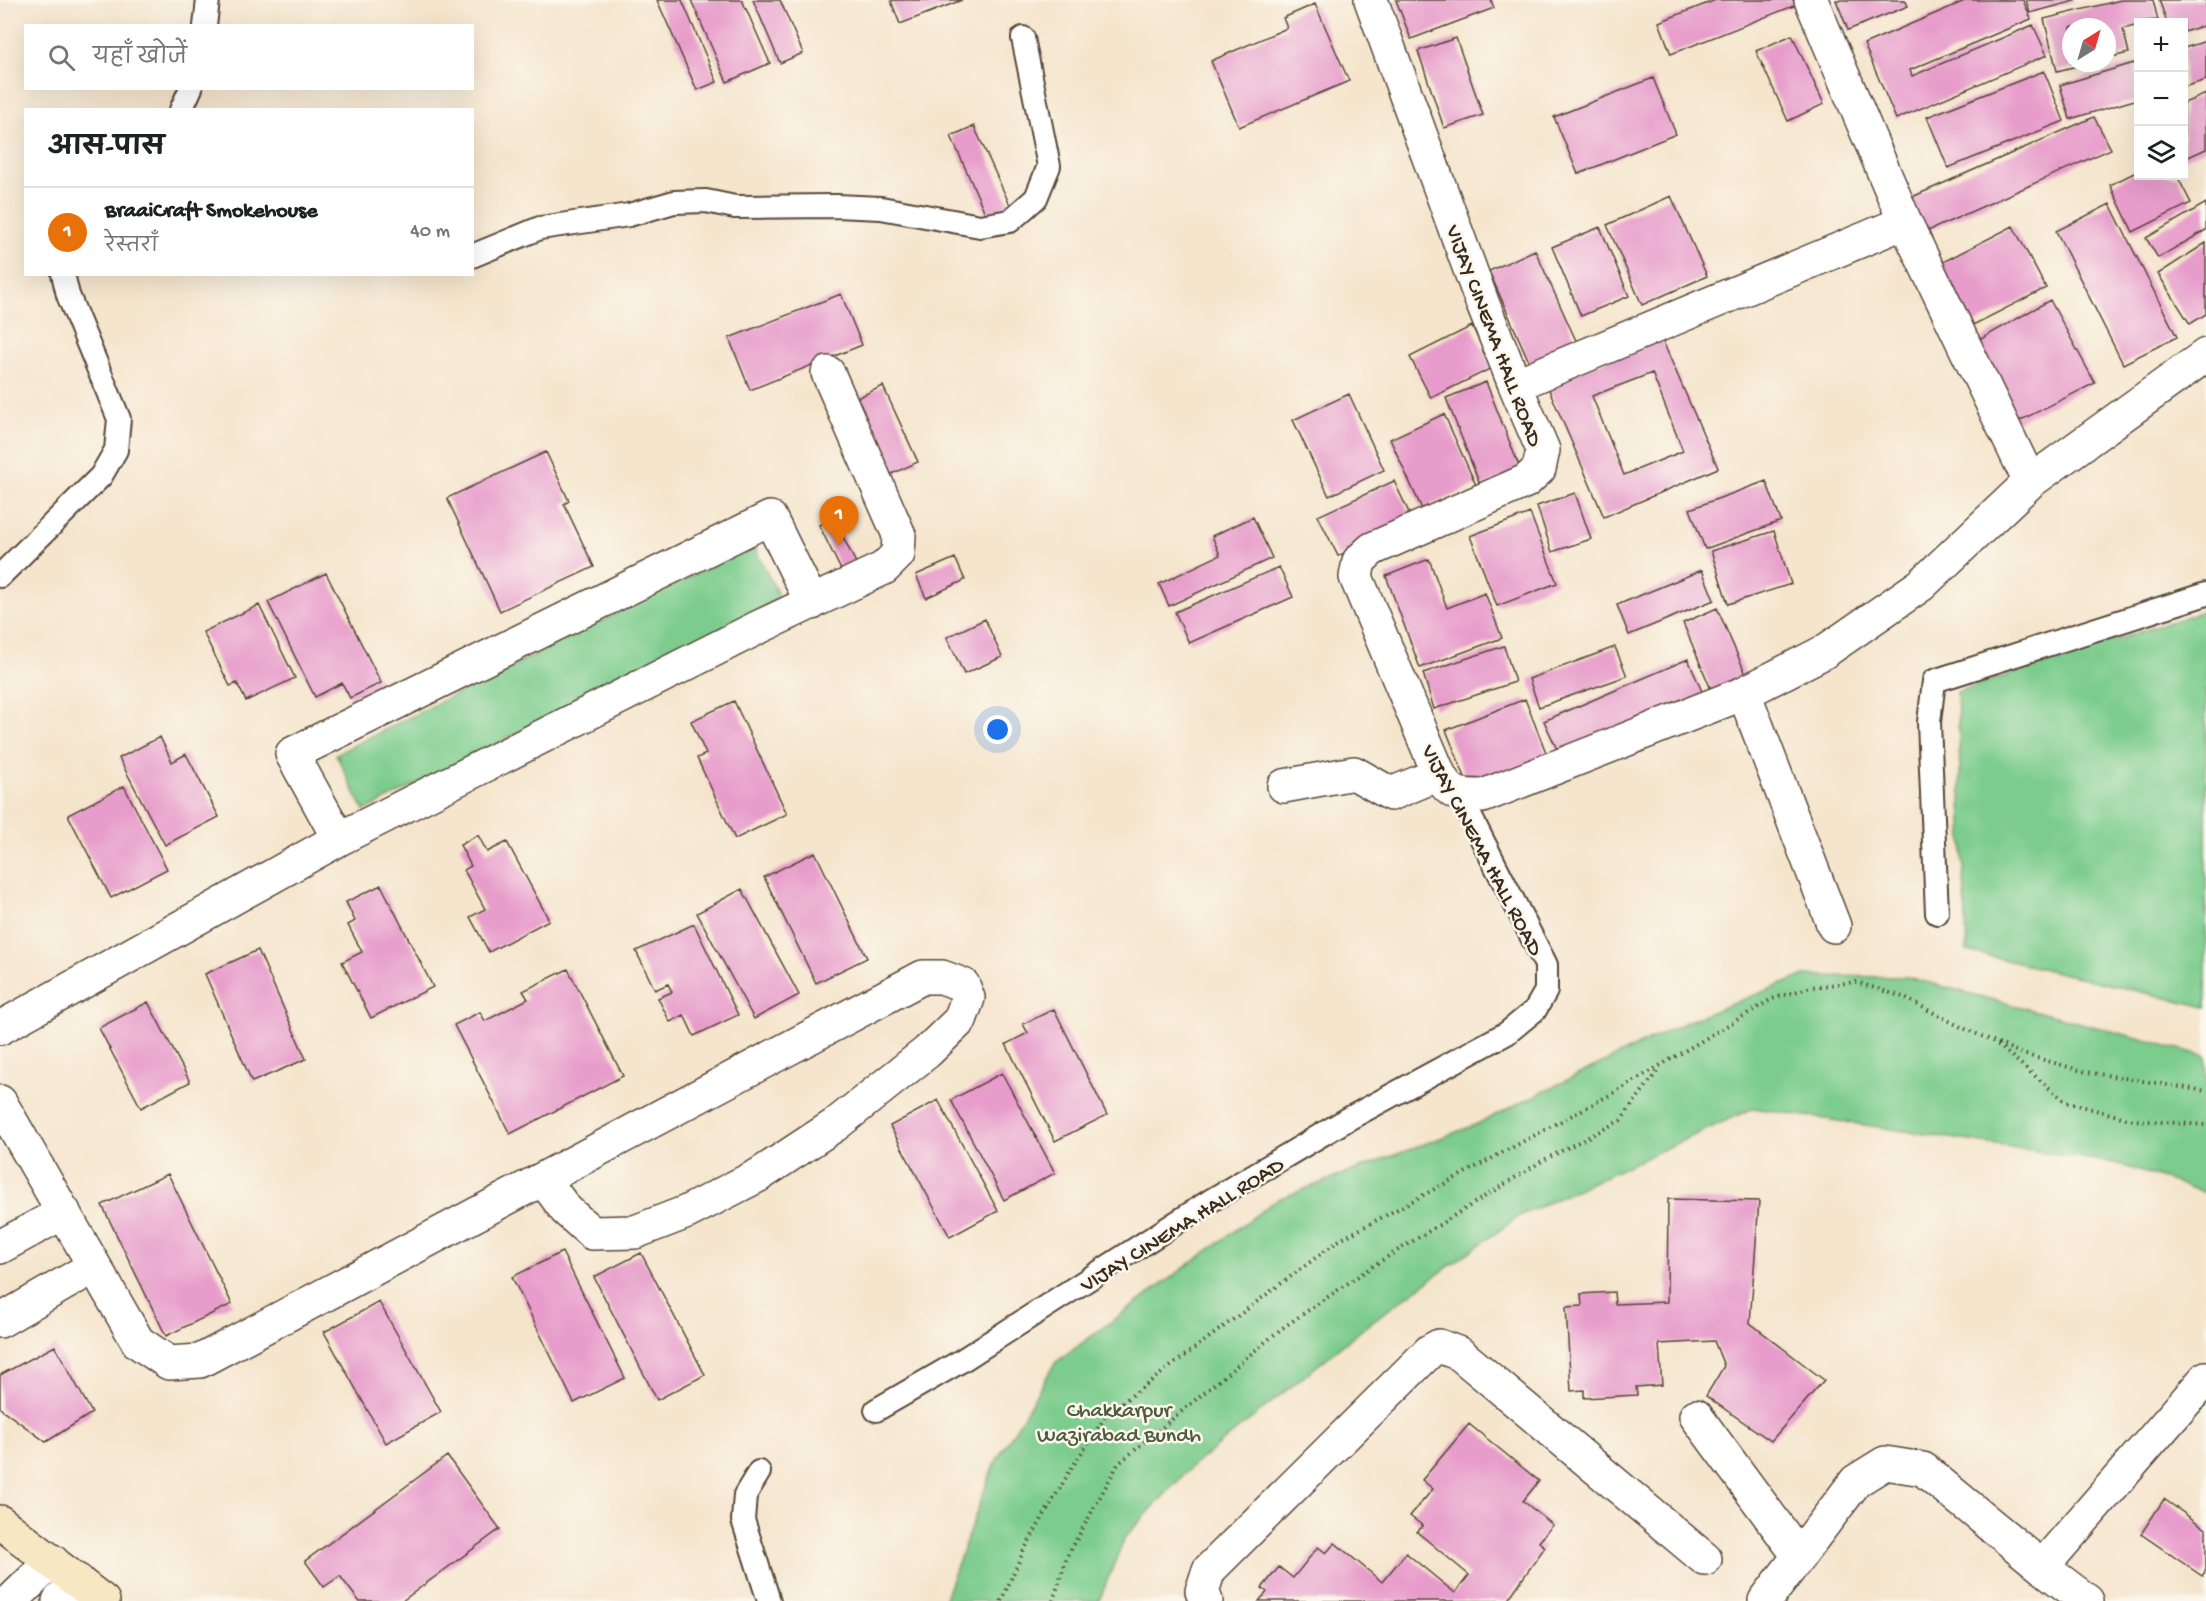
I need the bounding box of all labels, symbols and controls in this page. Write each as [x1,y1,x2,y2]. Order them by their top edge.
north arrow [2062,18,2116,72]
map controls [2134,18,2188,180]
button: + [2134,18,2188,72]
search box [24,24,474,90]
icon: search [45,41,78,74]
text: यहाँ खोजें [93,46,187,72]
button: − [2134,72,2188,126]
button: layers [2134,126,2188,180]
text: आस-पास [48,134,165,165]
text: BraaiCraft Smokehouse [105,199,318,225]
text: 1 [63,221,72,244]
text: 40 m [410,221,450,244]
street label: VIJAY CINEMA HALL ROAD [1438,221,1547,452]
text: रेस्तराँ [105,236,158,259]
pin: 1 [820,496,858,546]
your location [983,715,1012,744]
street label: VIJAY CINEMA HALL ROAD [1413,740,1547,961]
street label: VIJAY CINEMA HALL ROAD [1076,1153,1290,1300]
park label: Chakkarpur Wazirabad Bundh [1037,1399,1201,1450]

